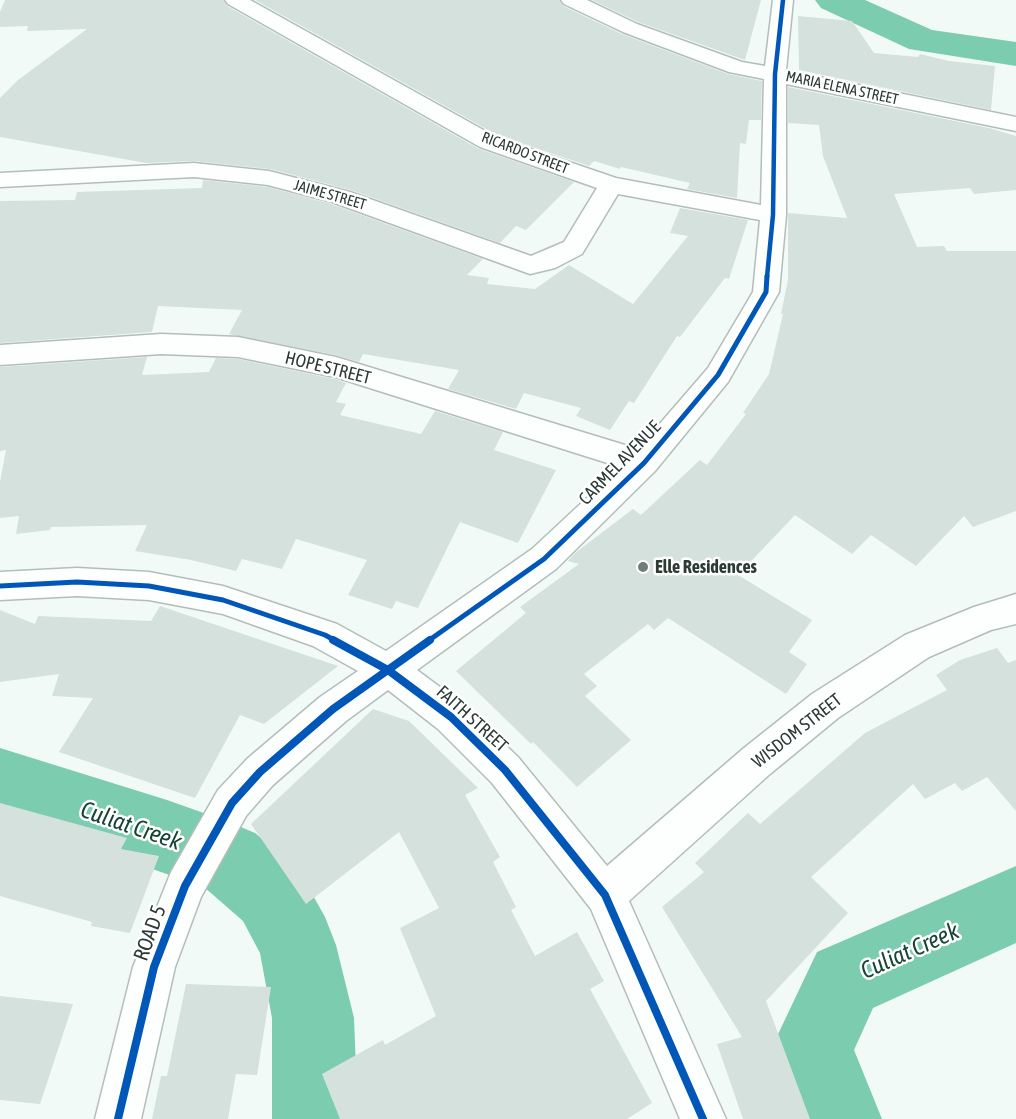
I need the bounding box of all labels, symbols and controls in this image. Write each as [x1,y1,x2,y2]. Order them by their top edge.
street label: MARIA ELENA STREET [784,67,900,109]
street label: RICARDO STREET [479,128,571,178]
street label: JAIME STREET [292,176,368,214]
street label: HOPE STREET [283,347,373,389]
street label: CARMEL AVENUE [574,416,666,510]
place label: Elle Residences [655,556,757,578]
marker: Elle Residences [636,560,650,574]
street label: FAITH STREET [432,681,512,757]
street label: WISDOM STREET [748,689,846,773]
water label: Culiat Creek [77,795,185,857]
street label: ROAD 5 [128,902,172,964]
water label: Culiat Creek [856,917,964,985]

